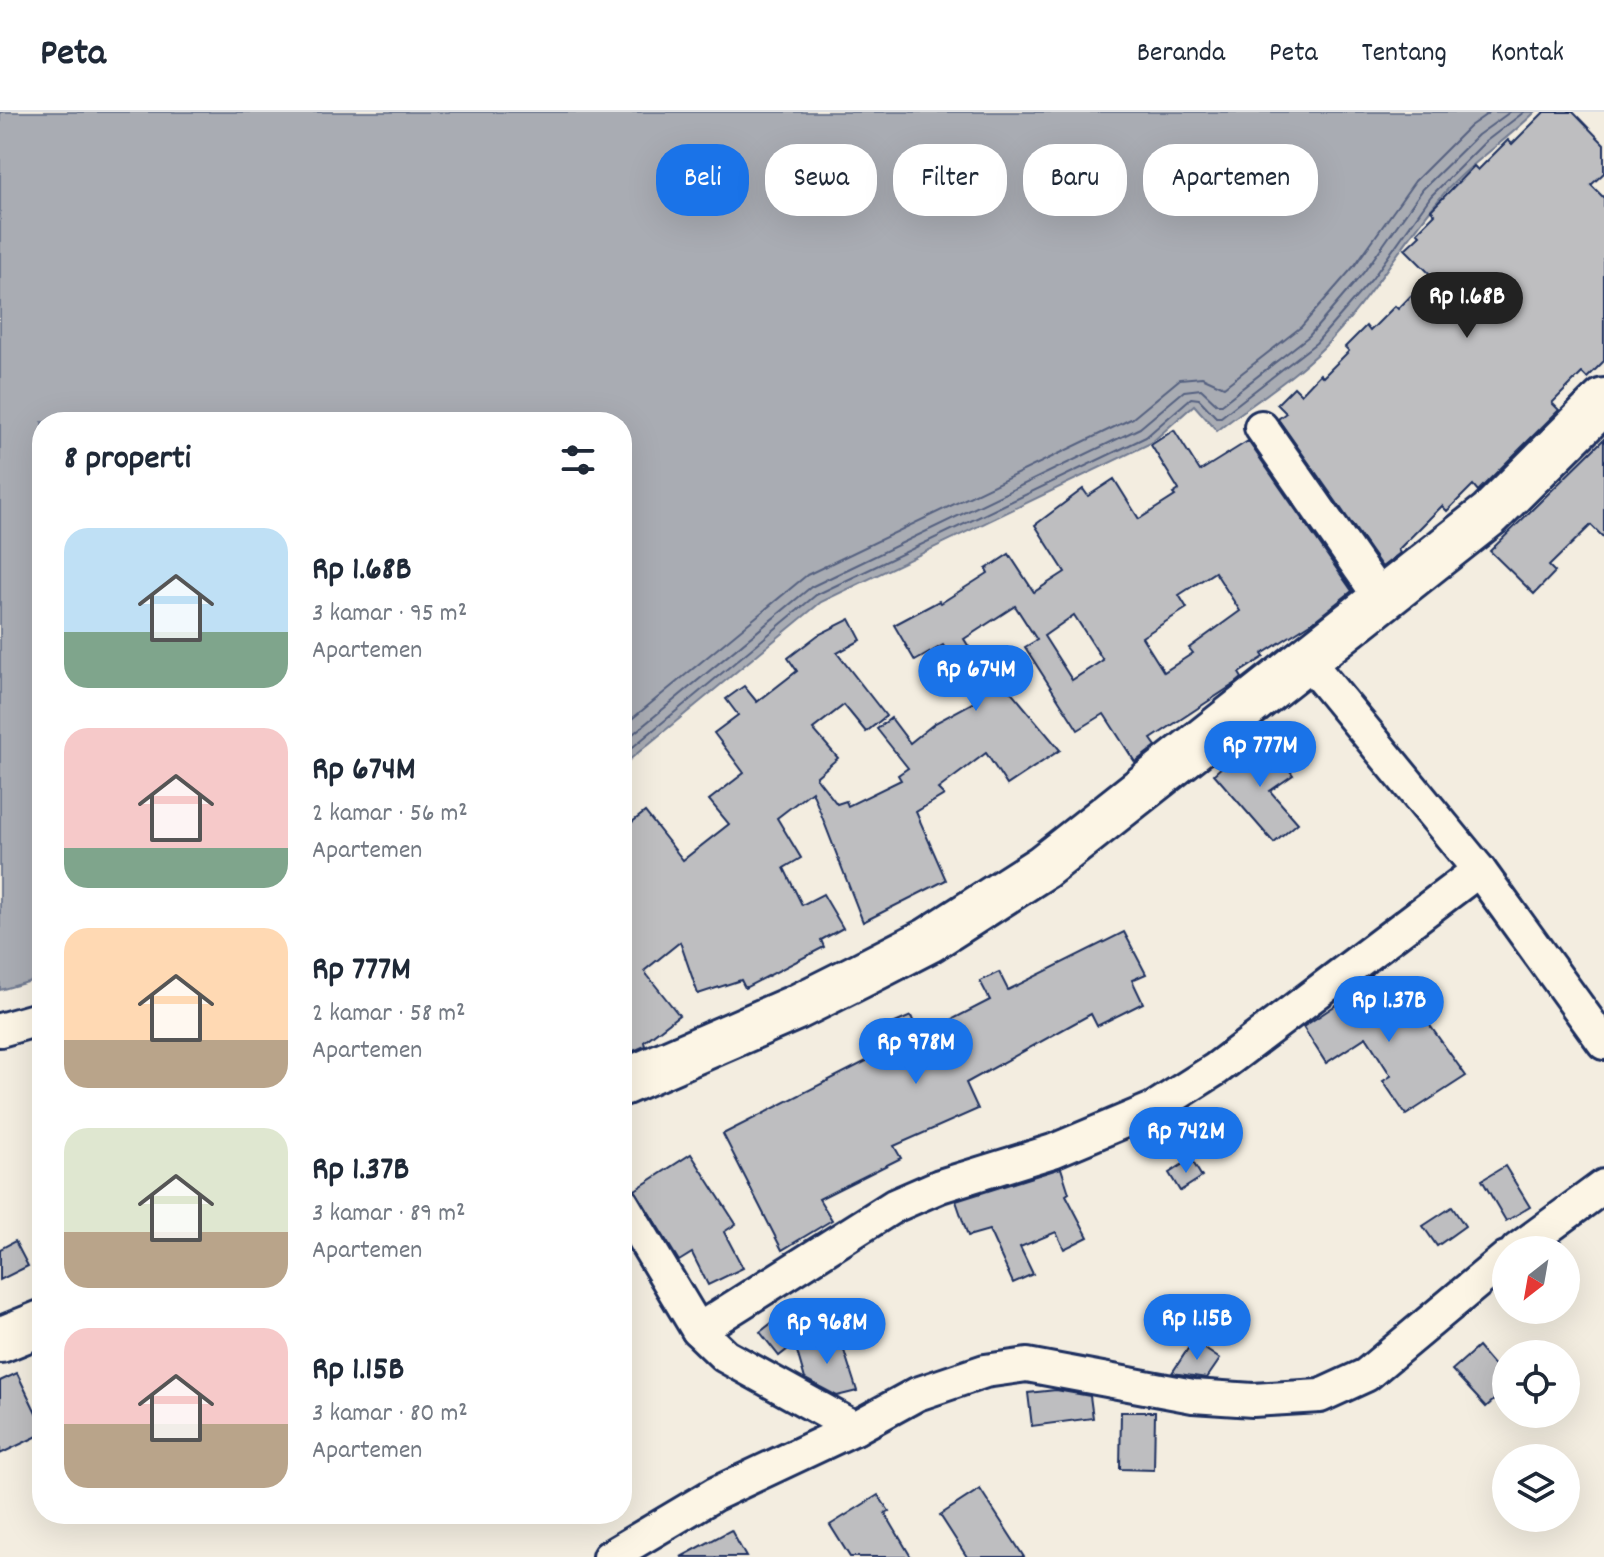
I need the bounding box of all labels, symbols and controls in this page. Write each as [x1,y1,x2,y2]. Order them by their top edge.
text: Peta [40,28,106,83]
text: Beranda [1137,35,1225,75]
text: Peta [1269,35,1318,75]
text: Tentang [1362,35,1447,75]
text: Kontak [1491,35,1564,75]
chip: Beli [656,144,749,216]
chip: Sewa [765,144,877,216]
chip: Filter [893,144,1007,216]
chip: Baru [1023,144,1127,216]
chip: Apartemen [1143,144,1318,216]
pin: Rp 1.68B [1384,272,1550,340]
text: Rp 1.68B [1429,279,1505,316]
text: 8 properti [64,436,191,485]
icon: filters [556,438,600,482]
text: Rp 1.68B [312,547,412,596]
icon: home [128,560,224,656]
text: 3 kamar · 95 m² [312,596,467,633]
text: Apartemen [312,633,422,670]
pin: Rp 674M [902,645,1050,713]
text: Rp 674M [936,652,1016,689]
pin: Rp 777M [1186,721,1334,789]
text: Rp 777M [1222,728,1298,765]
text: Rp 674M [312,747,416,796]
icon: home [128,760,224,856]
text: 2 kamar · 56 m² [312,796,468,833]
text: Apartemen [312,833,422,870]
text: Rp 777M [312,947,411,996]
icon: home [128,960,224,1056]
pin: Rp 1.37B [1306,976,1472,1044]
text: Rp 1.37B [1352,983,1426,1020]
text: 2 kamar · 58 m² [312,996,465,1033]
pin: Rp 978M [842,1018,990,1086]
text: Rp 978M [877,1025,955,1062]
text: Apartemen [312,1033,422,1070]
pin: Rp 742M [1112,1107,1260,1175]
text: Rp 742M [1147,1114,1225,1151]
text: Rp 1.37B [312,1147,409,1196]
icon: home [128,1160,224,1256]
text: 3 kamar · 89 m² [312,1196,466,1233]
text: Apartemen [312,1233,422,1270]
north arrow [1492,1236,1580,1324]
map controls [1492,1236,1580,1532]
pin: Rp 1.15B [1114,1294,1280,1362]
pin: Rp 968M [753,1298,901,1366]
text: Rp 1.15B [1162,1301,1232,1338]
text: Rp 968M [787,1305,867,1342]
button: locate [1492,1340,1580,1428]
text: Rp 1.15B [312,1347,404,1396]
icon: home [128,1360,224,1456]
text: 3 kamar · 80 m² [312,1396,468,1433]
text: Apartemen [312,1433,422,1470]
button: layers [1492,1444,1580,1532]

